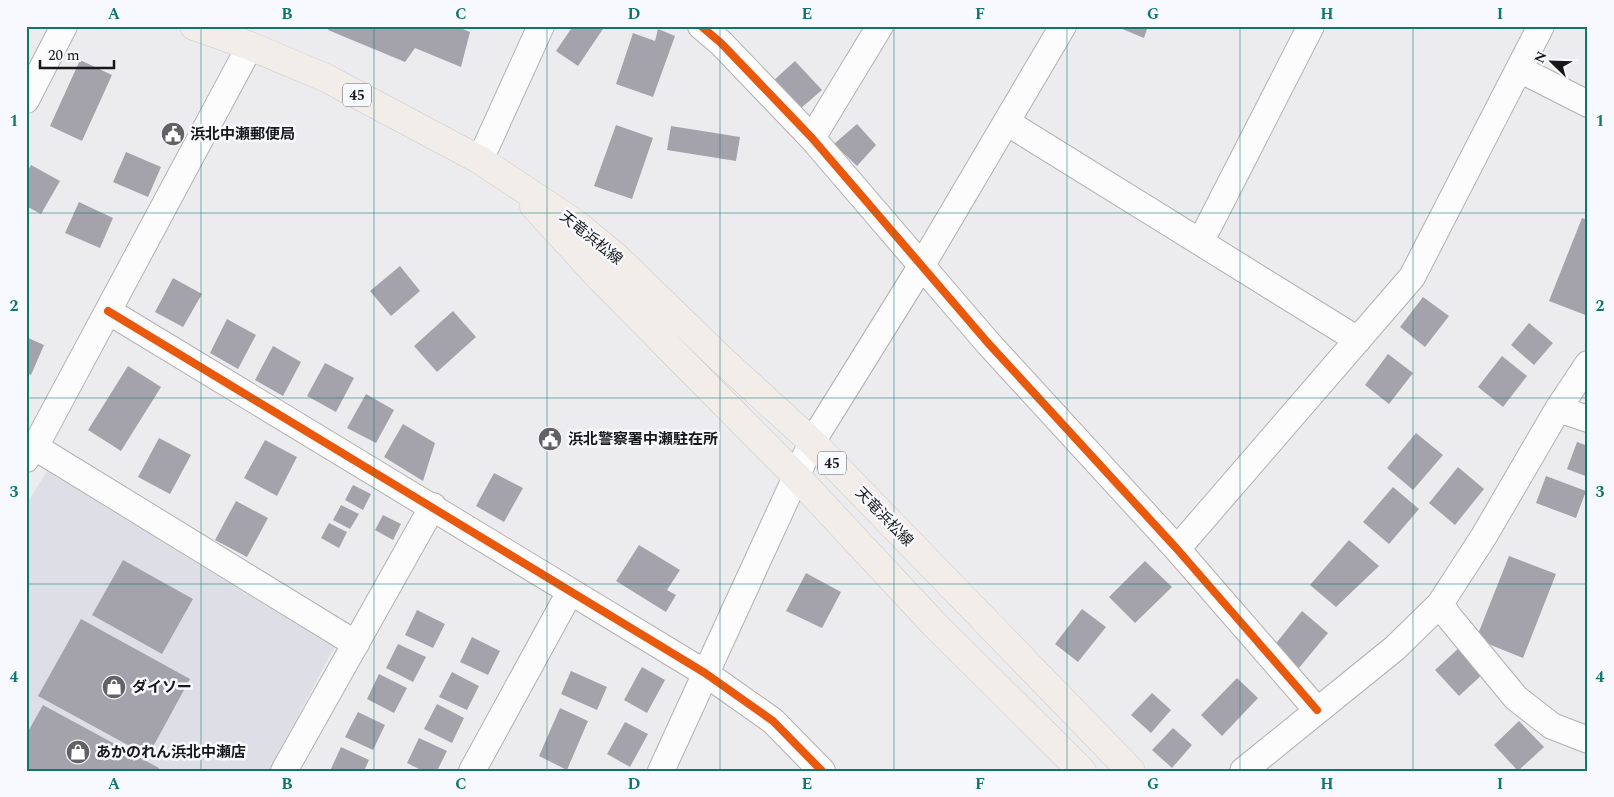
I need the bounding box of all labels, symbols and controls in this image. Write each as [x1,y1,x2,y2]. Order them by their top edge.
text: A [108,2,121,26]
text: B [281,2,293,26]
text: C [455,2,467,26]
text: D [628,2,641,26]
text: E [802,2,812,26]
text: F [975,2,985,26]
text: G [1147,2,1159,26]
text: H [1320,2,1334,26]
text: I [1497,2,1503,26]
scale bar [40,38,114,70]
north arrow [1526,38,1576,88]
text: 20 m [48,44,80,67]
text: N [1529,48,1552,66]
road number: 45 [343,84,371,106]
text: 1 [10,109,18,133]
text: 1 [1596,109,1604,133]
public building icon: 浜北中瀬郵便局 [160,121,186,147]
place label: 浜北中瀬郵便局 [190,123,295,146]
street label: 天竜浜松線 [555,205,627,271]
text: 2 [10,294,19,318]
text: 2 [1596,294,1605,318]
public building icon: 浜北警察署中瀬駐在所 [537,426,563,452]
place label: 浜北警察署中瀬駐在所 [568,428,718,451]
road number: 45 [818,452,846,474]
text: 3 [10,480,19,504]
text: 3 [1596,480,1605,504]
street label: 天竜浜松線 [850,482,918,552]
text: 4 [10,665,19,689]
text: 4 [1596,665,1605,689]
shop icon: ダイソー [101,674,127,700]
place label: ダイソー [132,676,192,699]
shop icon: あかのれん浜北中瀬店 [65,739,91,765]
place label: あかのれん浜北中瀬店 [96,741,246,764]
text: A [108,772,121,796]
text: B [281,772,293,796]
text: C [455,772,467,796]
text: D [628,772,641,796]
text: E [802,772,812,796]
text: F [975,772,985,796]
text: G [1147,772,1159,796]
text: H [1320,772,1334,796]
text: I [1497,772,1503,796]

